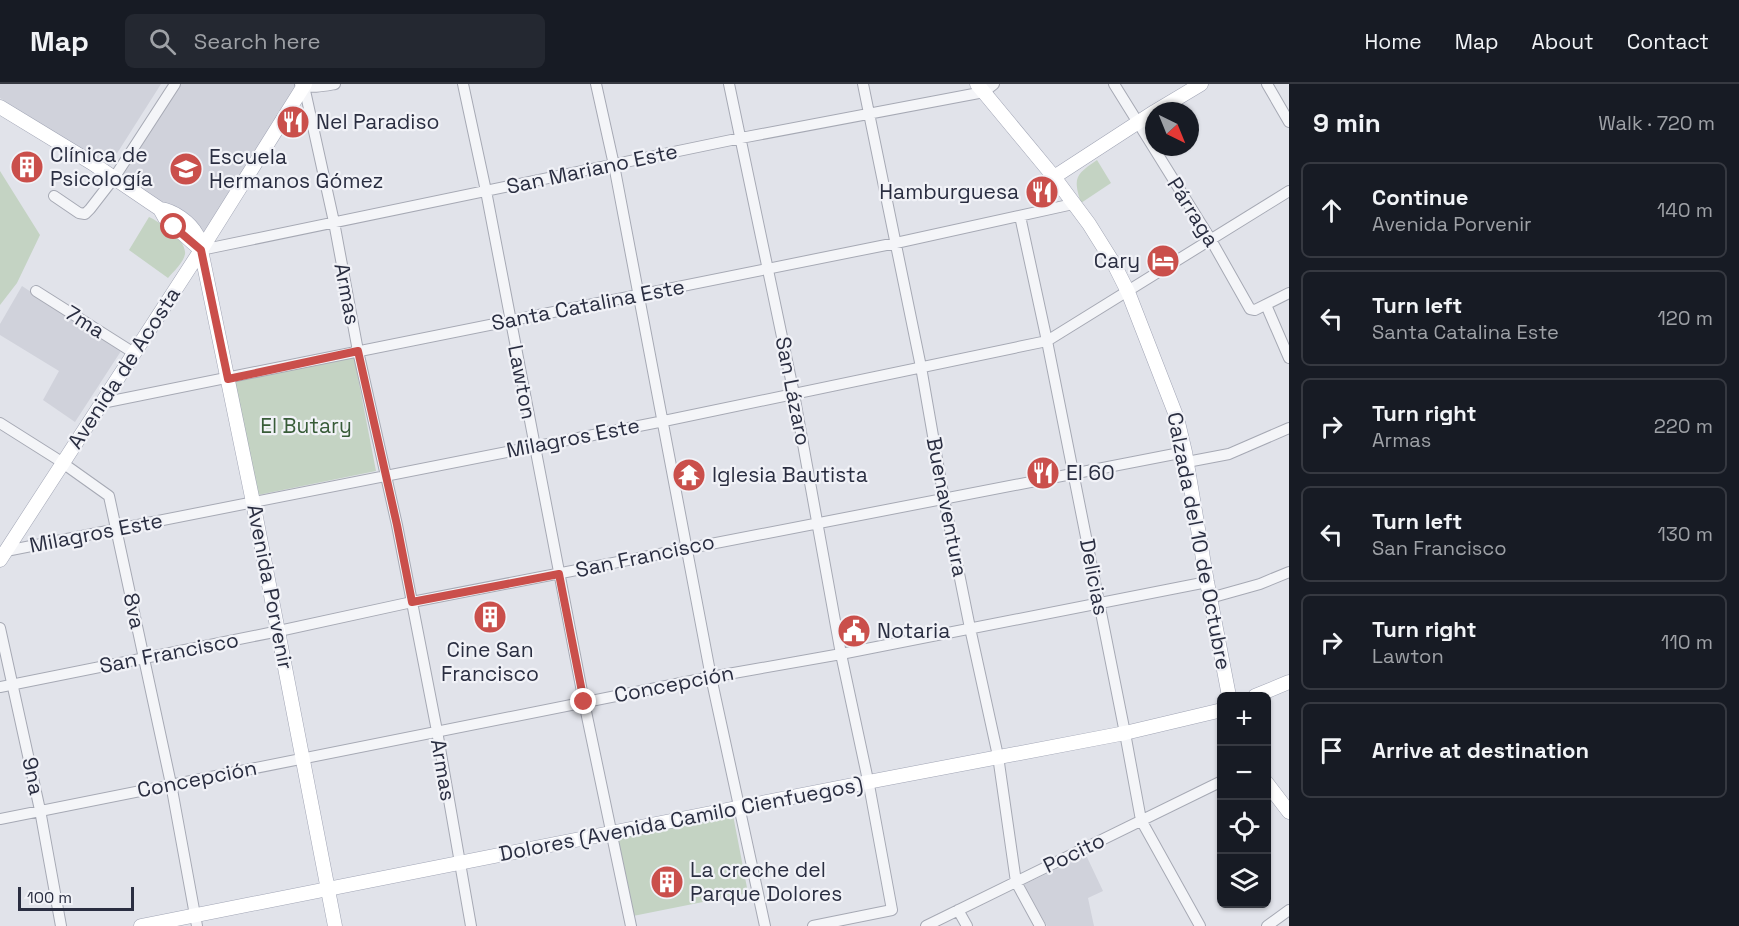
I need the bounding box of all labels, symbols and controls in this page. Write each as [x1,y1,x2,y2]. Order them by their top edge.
search box [125,14,545,68]
text: Map [30,23,89,59]
icon: search [146,25,179,58]
text: Search here [194,27,321,55]
text: Home [1364,28,1422,55]
text: Map [1455,28,1499,55]
text: About [1532,28,1594,55]
text: Contact [1627,28,1709,55]
north arrow [1145,102,1199,156]
restaurant icon: Nel Paradiso [275,104,311,140]
text: 9 min [1313,106,1381,140]
place label: Nel Paradiso [316,108,439,135]
text: Walk · 720 m [1598,110,1715,136]
street label: San Mariano Este [504,137,680,200]
place label: Clínica de Psicología [50,141,153,192]
place label: Escuela Hermanos Gómez [209,143,383,194]
building icon: Clínica de Psicología [9,149,45,185]
school or university icon: Escuela Hermanos Gómez [168,151,204,187]
street label: Párraga [1161,172,1225,252]
restaurant icon: Hamburguesa [1024,174,1060,210]
place label: Hamburguesa [879,178,1019,205]
text: Continue [1372,183,1468,211]
icon: ahead [1315,194,1348,227]
text: 140 m [1657,197,1713,223]
text: Avenida Porvenir [1372,211,1532,237]
route start [160,213,186,239]
hotel icon: Cary [1145,243,1181,279]
place label: Cary [1094,247,1140,274]
street label: Armas [328,261,367,327]
street label: Santa Catalina Este [489,273,687,336]
street label: Avenida de Acosta [61,282,186,454]
text: Turn left [1372,291,1462,319]
street label: 7ma [60,299,110,344]
icon: left [1315,302,1348,335]
text: 120 m [1657,305,1713,331]
text: Santa Catalina Este [1372,319,1559,345]
street label: San Lázaro [770,334,817,448]
street label: Lawton [502,342,543,421]
text: Turn right [1372,399,1477,427]
street label: Calzada del 10 de Octubre [1161,410,1238,672]
icon: right [1315,410,1348,443]
street label: Milagros Este [504,411,642,464]
park label: El Butary [260,412,352,439]
text: 220 m [1654,413,1713,439]
text: Armas [1372,427,1431,453]
street label: Buenaventura [921,435,974,579]
restaurant icon: El 60 [1025,455,1061,491]
temple icon: Iglesia Bautista [671,457,707,493]
place label: El 60 [1066,459,1115,486]
place label: Iglesia Bautista [712,461,868,488]
street label: Avenida Porvenir [241,502,300,672]
street label: Milagros Este [27,506,165,559]
text: Turn left [1372,507,1462,535]
icon: left [1315,518,1348,551]
text: 130 m [1657,521,1713,547]
street label: San Francisco [573,528,717,583]
text: San Francisco [1372,535,1507,561]
street label: Delicias [1074,536,1115,617]
street label: 8va [118,590,151,631]
building icon: Cine San Francisco [472,599,508,635]
public building icon: Notaria [836,613,872,649]
text: Turn right [1372,615,1477,643]
place label: Notaria [877,617,950,644]
street label: San Francisco [97,626,241,679]
icon: right [1315,626,1348,659]
text: 110 m [1661,629,1713,655]
place label: Cine San Francisco [441,636,539,687]
text: Lawton [1372,643,1444,669]
street label: Concepción [612,659,736,708]
route end [570,688,596,714]
map controls [1217,692,1271,908]
button: + [1217,692,1271,746]
icon: arrive [1315,734,1348,767]
text: Arrive at destination [1372,736,1589,764]
street label: Armas [425,737,462,803]
button: − [1217,746,1271,800]
street label: Concepción [135,754,259,803]
street label: 9na [16,755,51,797]
street label: Dolores (Avenida Camilo Cienfuegos) [497,770,865,867]
button: locate [1217,800,1271,854]
street label: Pocito [1039,826,1109,879]
button: layers [1217,854,1271,908]
place label: La creche del Parque Dolores [690,856,842,907]
building icon: La creche del Parque Dolores [649,864,685,900]
scale bar [18,884,134,912]
text: 100 m [27,887,72,908]

